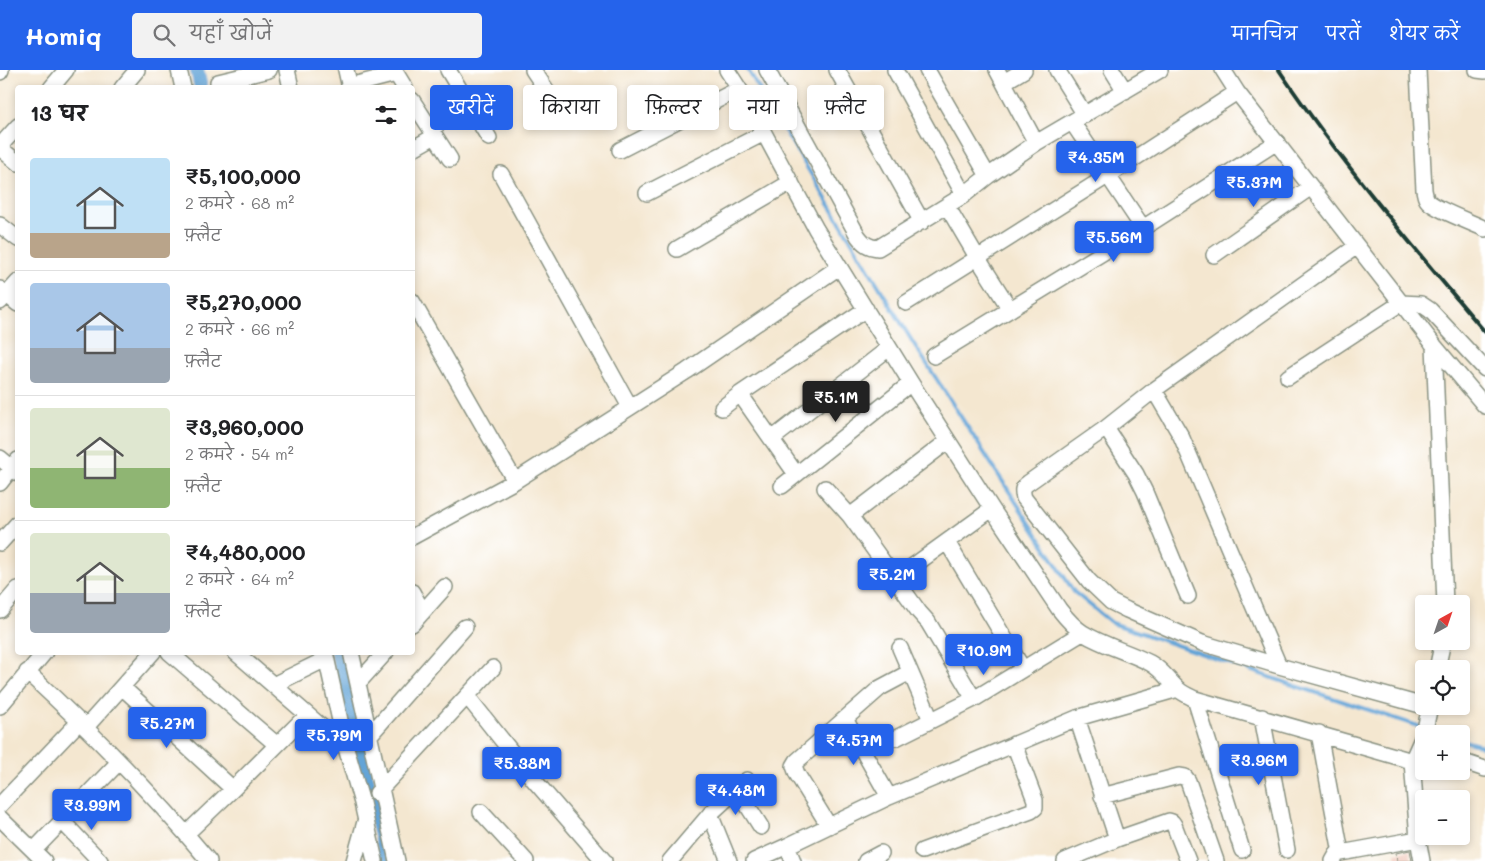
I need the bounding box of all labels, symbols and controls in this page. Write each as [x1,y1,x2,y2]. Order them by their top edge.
search box [132,13,482,58]
text: Homiq [25,20,102,51]
text: यहाँ खोजें [190,20,272,45]
icon: search [150,21,178,49]
text: मानचित्र [1231,21,1297,45]
text: परतें [1325,21,1361,45]
text: शेयर करें [1389,21,1460,45]
chip: खरीदें [430,85,513,130]
chip: किराया [523,85,617,130]
chip: फ़िल्टर [627,85,719,130]
chip: नया [729,85,797,130]
chip: फ़्लैट [807,85,884,130]
text: 13 घर [30,99,87,126]
icon: filters [372,101,400,129]
pin: ₹4.35M [1055,140,1137,183]
text: ₹4.35M [1067,146,1125,167]
text: ₹5,100,000 [185,162,301,189]
pin: ₹5.37M [1213,166,1295,208]
text: ₹5.37M [1226,171,1282,192]
icon: home [70,178,130,238]
text: 2 कमरे · 68 m² [185,192,294,213]
pin: ₹5.56M [1073,220,1155,263]
text: फ़्लैट [185,224,221,245]
text: ₹5.56M [1086,226,1142,247]
text: ₹5,270,000 [185,288,302,315]
icon: home [70,303,130,363]
text: 2 कमरे · 66 m² [185,318,294,339]
text: फ़्लैट [185,350,221,371]
pin: ₹5.1M [801,380,871,423]
text: ₹5.1M [814,386,858,407]
text: ₹3,960,000 [185,413,304,440]
icon: home [70,428,130,488]
text: 2 कमरे · 54 m² [185,443,294,464]
text: फ़्लैट [185,475,221,496]
text: ₹4,480,000 [185,538,305,565]
icon: home [70,553,130,613]
pin: ₹5.2M [857,558,927,600]
text: ₹5.2M [869,563,915,584]
text: 2 कमरे · 64 m² [185,568,294,589]
north arrow [1415,595,1470,650]
map controls [1415,595,1470,845]
text: फ़्लैट [185,600,221,621]
pin: ₹10.9M [943,634,1025,676]
text: ₹10.9M [956,639,1012,660]
button: locate [1415,660,1470,715]
pin: ₹5.27M [126,706,208,749]
text: ₹5.27M [139,712,195,733]
pin: ₹5.79M [293,718,375,761]
text: ₹5.79M [306,724,362,745]
pin: ₹4.57M [813,724,895,766]
button: + [1415,725,1470,780]
text: ₹4.57M [826,729,882,750]
pin: ₹3.96M [1218,744,1300,786]
pin: ₹5.38M [481,746,563,789]
text: ₹3.96M [1230,749,1288,770]
text: ₹5.38M [493,752,551,773]
pin: ₹4.48M [695,774,777,816]
text: ₹4.48M [707,779,765,800]
pin: ₹3.99M [51,788,133,831]
button: − [1415,790,1470,845]
text: ₹3.99M [63,794,121,815]

